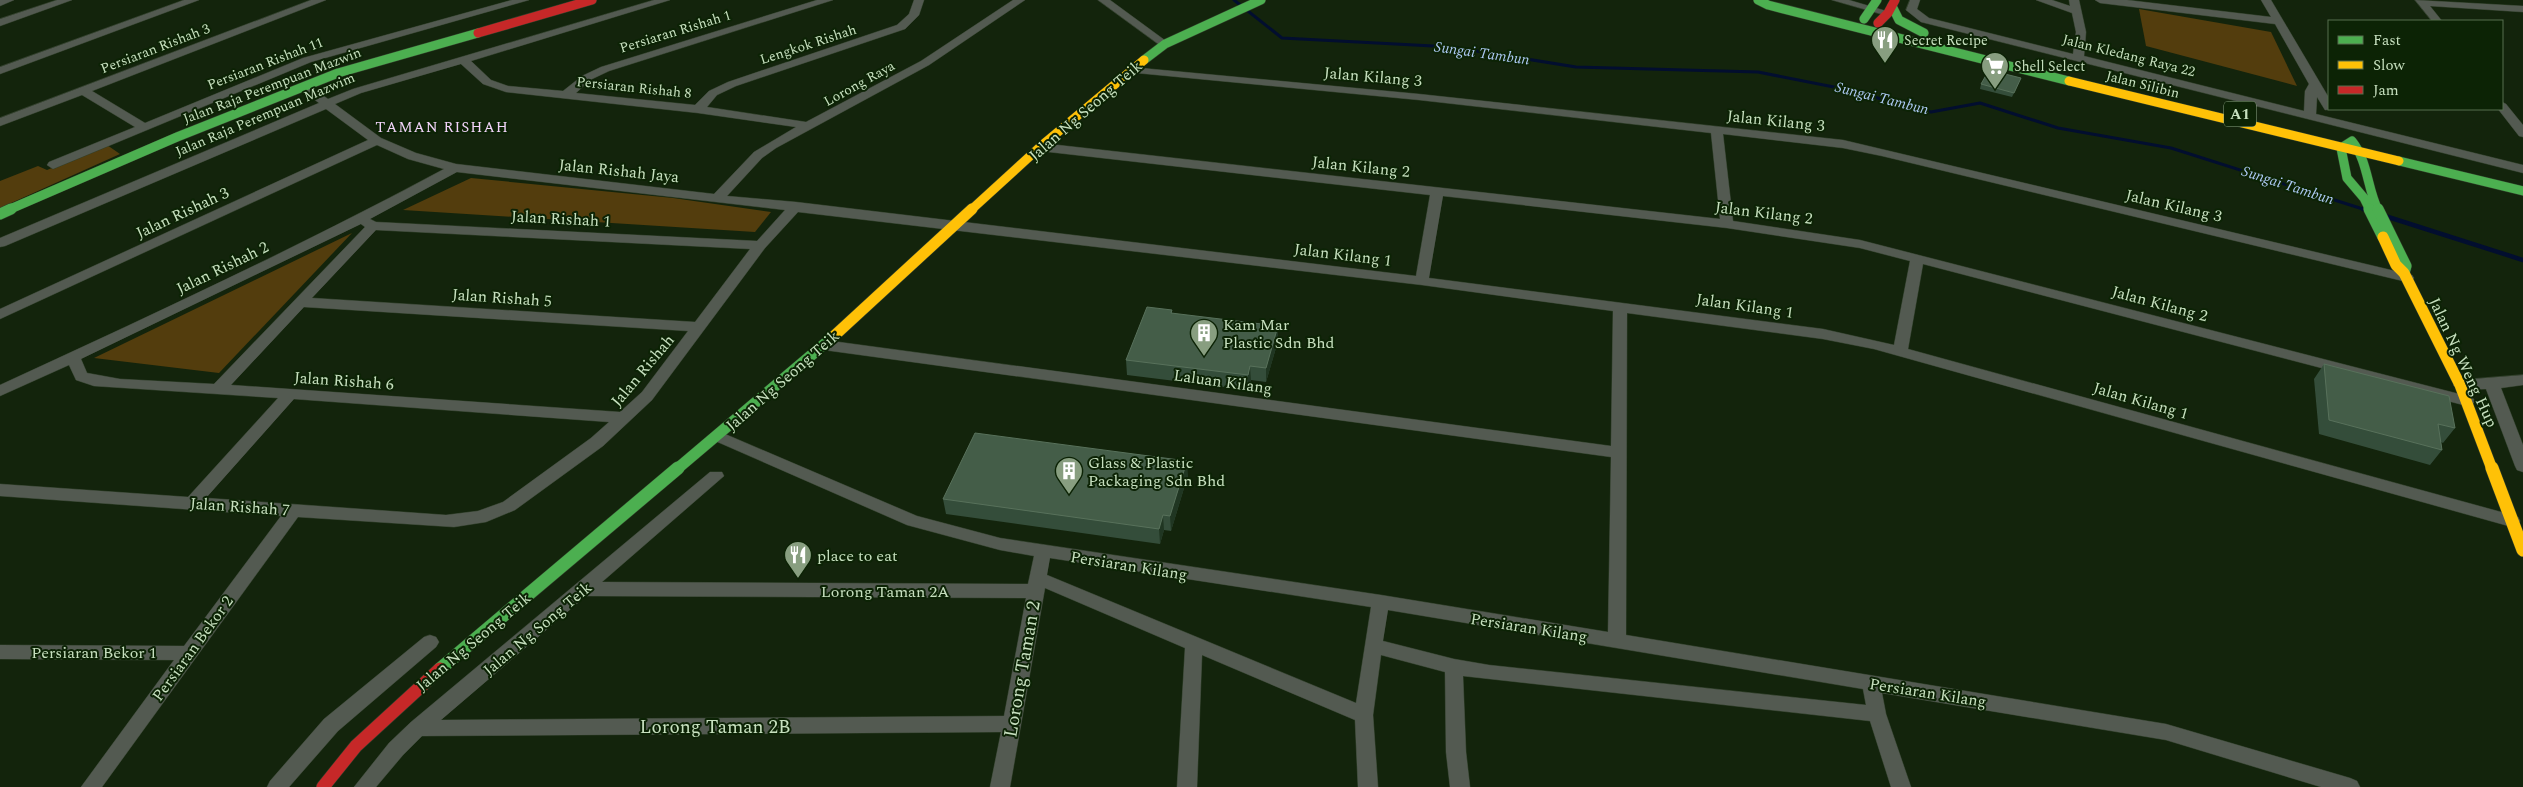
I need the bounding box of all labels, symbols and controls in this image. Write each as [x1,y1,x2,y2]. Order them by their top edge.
street label: Persiaran Rishah 1 [617,5,734,58]
street label: Persiaran Rishah 3 [97,18,213,79]
street label: Lengkok Rishah [757,19,859,70]
legend [2328,20,2503,110]
restaurant icon: Secret Recipe [1870,25,1900,64]
street label: Jalan Kledang Raya 22 [2060,29,2198,82]
text: Fast [2373,29,2401,52]
place label: Secret Recipe [1904,30,1988,51]
street label: Persiaran Rishah 11 [204,32,326,95]
water label: Sungai Tambun [1433,35,1531,72]
street label: Jalan Raja Perempuan Mazwin [180,42,364,129]
supermarket icon: Shell Select [1980,51,2010,90]
text: Slow [2373,54,2405,77]
street label: Lorong Raya [820,55,899,112]
street label: Jalan Ng Seong Teik [1024,55,1148,167]
place label: Shell Select [2014,56,2085,77]
street label: Jalan Kilang 3 [1323,61,1423,93]
street label: Jalan Silibin [2104,65,2182,104]
street label: Jalan Raja Perempuan Mazwim [172,67,358,162]
street label: Persiaran Rishah 8 [575,71,693,104]
water label: Sungai Tambun [1833,76,1931,121]
text: Jam [2373,79,2399,102]
road number: A1 [2224,102,2256,126]
street label: Jalan Kilang 3 [1726,104,1826,138]
district label: TAMAN RISHAH [375,116,509,139]
street label: Jalan Kilang 2 [1311,150,1411,184]
street label: Jalan Rishah Jaya [557,153,681,189]
water label: Sungai Tambun [2239,160,2337,211]
street label: Jalan Rishah 3 [132,181,233,245]
street label: Jalan Kilang 3 [2123,183,2224,229]
street label: Jalan Kilang 2 [1714,195,1814,231]
street label: Jalan Rishah 1 [510,204,612,234]
street label: Jalan Rishah 2 [172,235,273,301]
street label: Jalan Kilang 1 [1293,237,1393,273]
street label: Jalan Kilang 2 [2109,280,2210,328]
street label: Jalan Rishah 5 [451,283,553,313]
street label: Jalan Kilang 1 [1695,287,1795,325]
street label: Jalan Ng Weng Hup [2422,293,2504,431]
place label: Kam Mar Plastic Sdn Bhd [1223,313,1335,355]
building icon: Kam Mar Plastic Sdn Bhd [1189,318,1219,357]
street label: Jalan Ng Seong Teik [721,325,845,437]
street label: Jalan Rishah [605,329,680,412]
street label: Laluan Kilang [1172,363,1274,401]
street label: Jalan Rishah 6 [293,366,395,396]
street label: Jalan Kilang 1 [2090,376,2191,426]
place label: Glass & Plastic Packaging Sdn Bhd [1088,451,1225,493]
building icon: Glass & Plastic Packaging Sdn Bhd [1054,456,1084,495]
street label: Jalan Rishah 7 [189,492,291,522]
restaurant icon: place to eat [783,540,813,579]
place label: place to eat [817,544,898,568]
street label: Persiaran Kilang [1069,545,1189,587]
street label: Jalan Ng Song Teik [478,576,597,682]
street label: Lorong Taman 2A [821,580,949,604]
street label: Jalan Ng Seong Teik [411,586,536,697]
street label: Persiaran Bekor 2 [146,591,239,706]
street label: Lorong Taman 2 [996,599,1049,740]
street label: Persiaran Kilang [1469,607,1589,649]
street label: Persiaran Bekor 1 [31,641,157,665]
street label: Persiaran Kilang [1868,672,1988,714]
street label: Lorong Taman 2B [640,713,790,742]

